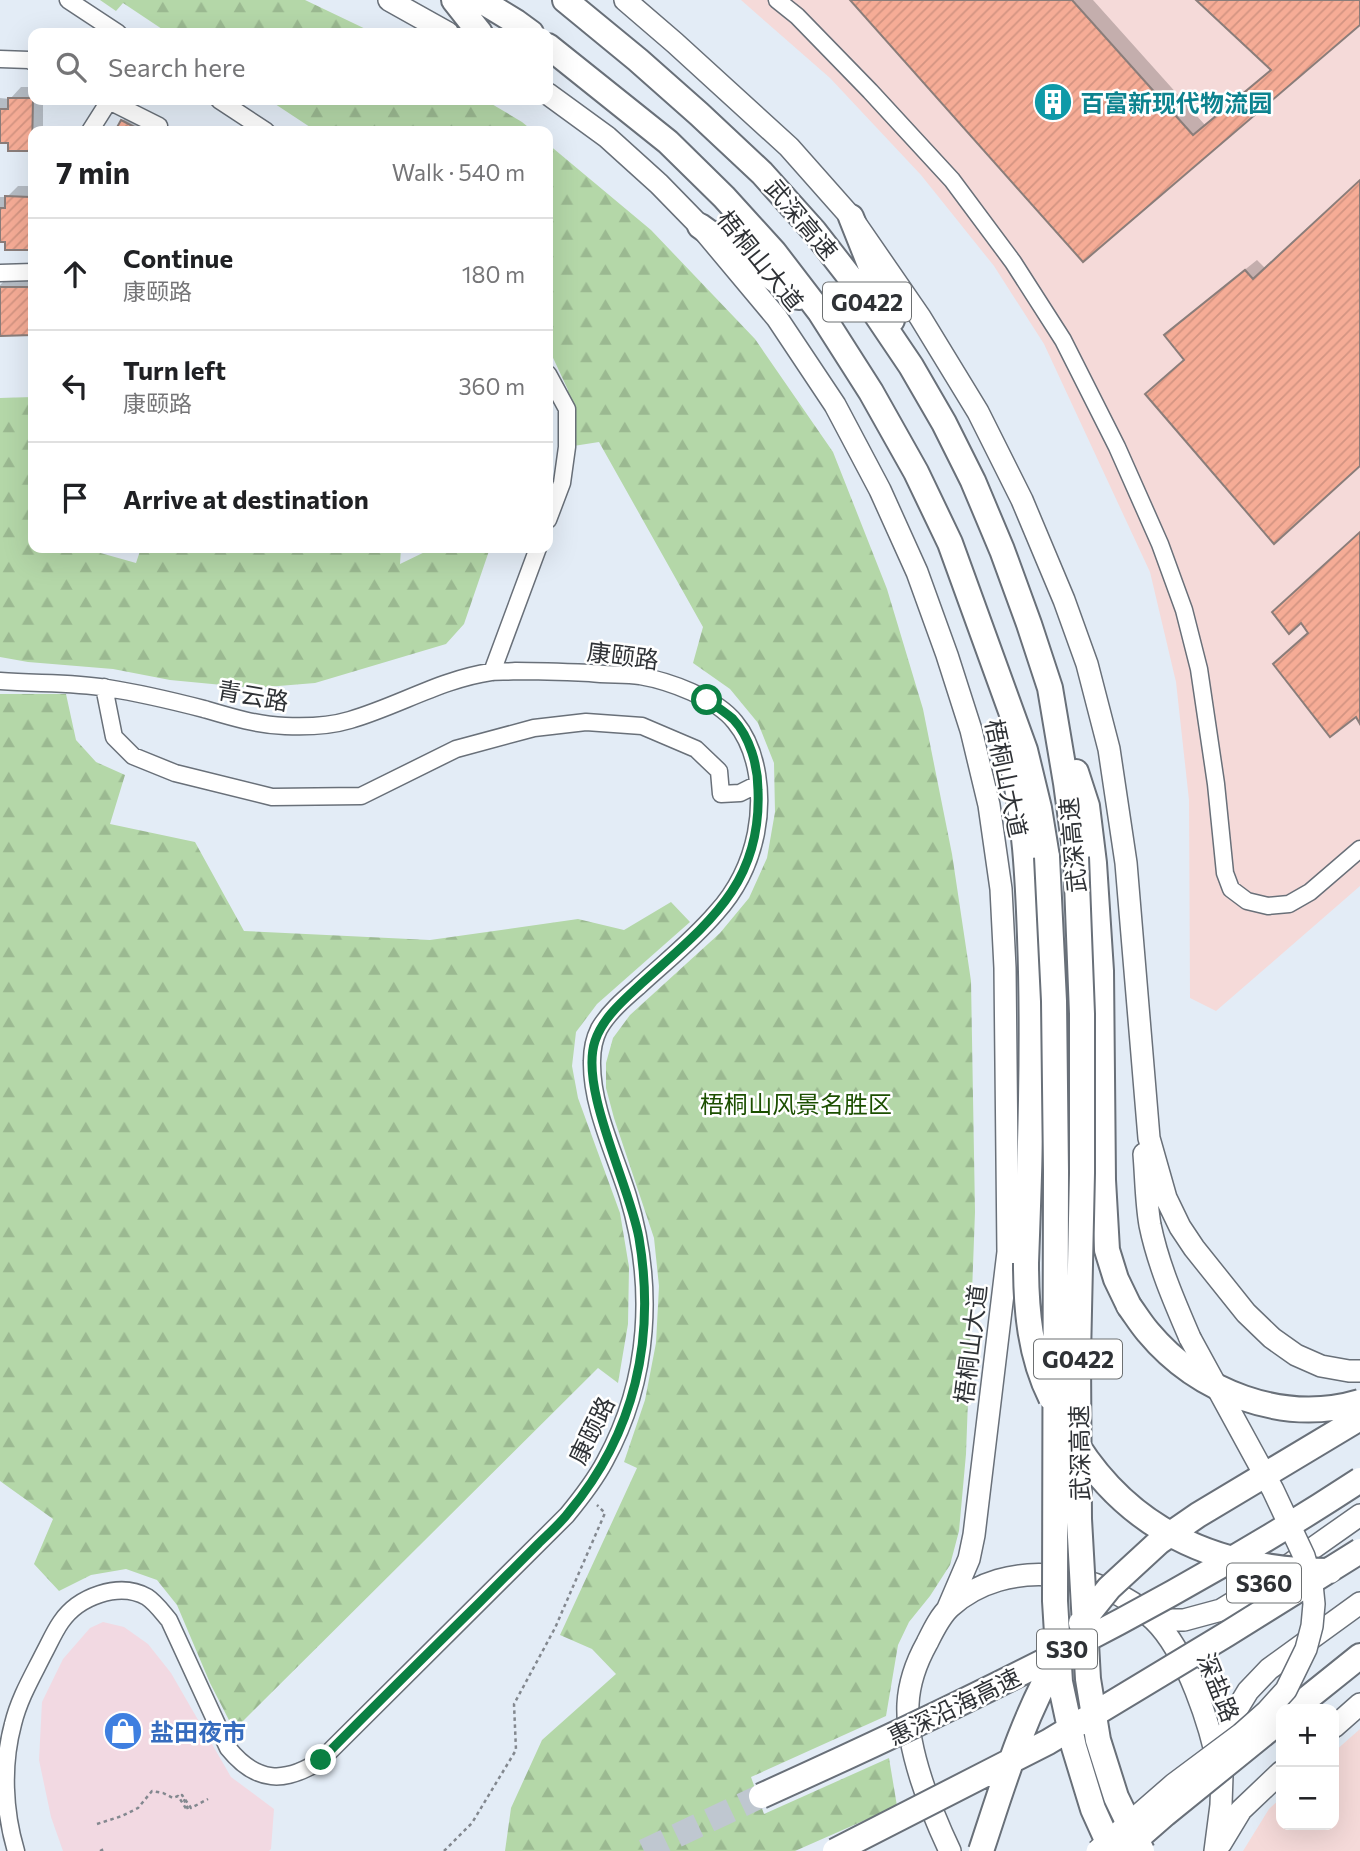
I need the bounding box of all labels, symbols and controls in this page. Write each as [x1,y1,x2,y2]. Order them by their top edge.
search box [28,28,553,105]
icon: search [52,48,90,86]
text: Search here [108,51,246,82]
building icon: 百富新现代物流园 [1032,81,1074,123]
place label: 百富新现代物流园 [1080,88,1272,117]
text: 7 min [56,153,130,190]
text: Walk · 540 m [392,158,525,186]
street label: 武深高速 [760,173,844,265]
street label: 梧桐山大道 [712,204,810,316]
text: Continue [123,242,233,273]
icon: ahead [56,255,94,293]
text: 180 m [462,260,525,288]
text: 康颐路 [123,277,192,305]
road number: G0422 [823,282,911,322]
text: Turn left [123,354,226,385]
icon: left [56,367,94,405]
text: 360 m [458,372,525,400]
text: 康颐路 [123,389,192,417]
icon: arrive [56,479,94,517]
text: Arrive at destination [123,483,369,514]
street label: 康颐路 [586,636,660,674]
street label: 青云路 [215,674,291,716]
route start [691,684,722,715]
street label: 梧桐山大道 [980,716,1034,840]
street label: 武深高速 [1053,796,1091,894]
park label: 梧桐山风景名胜区 [700,1089,892,1118]
street label: 梧桐山大道 [948,1283,992,1405]
road number: G0422 [1034,1340,1122,1378]
street label: 康颐路 [562,1391,620,1469]
street label: 武深高速 [1064,1405,1094,1501]
road number: S360 [1227,1564,1301,1602]
road number: S30 [1037,1630,1097,1668]
street label: 深盐路 [1192,1648,1246,1726]
street label: 惠深沿海高速 [883,1661,1025,1751]
map controls [1276,1704,1339,1830]
button: + [1276,1704,1339,1767]
shop icon: 盐田夜市 [102,1710,144,1752]
place label: 盐田夜市 [150,1717,246,1746]
route end [305,1744,336,1775]
button: − [1276,1767,1339,1830]

